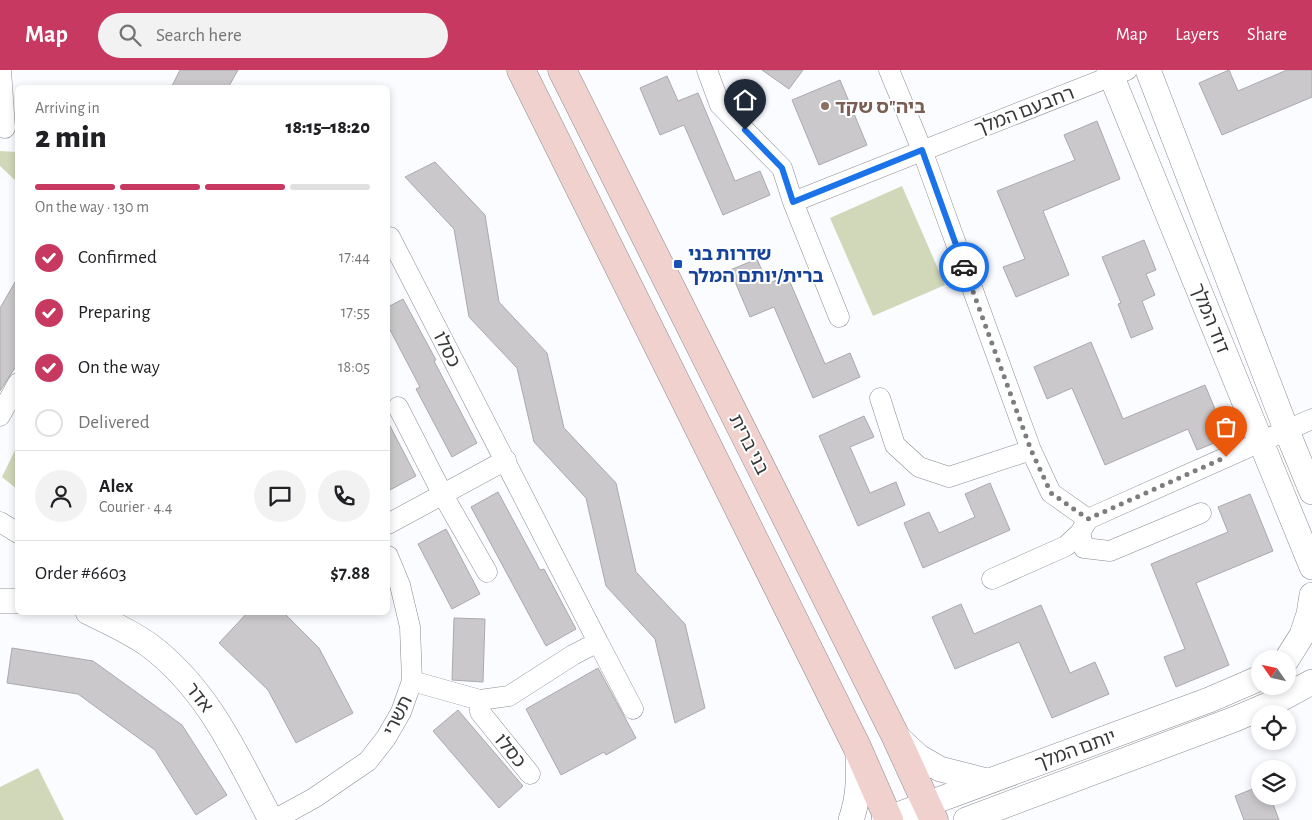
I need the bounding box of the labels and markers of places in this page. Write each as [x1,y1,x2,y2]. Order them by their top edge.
pin [724,79,766,130]
place label: ביה"ס שקד [835,98,925,117]
marker: ביה"ס שקד [819,100,831,112]
place label: שדרות בני ברית/יותם המלך [688,245,824,286]
marker: שדרות בני ברית/יותם המלך [672,258,684,270]
pin [1205,406,1247,457]

